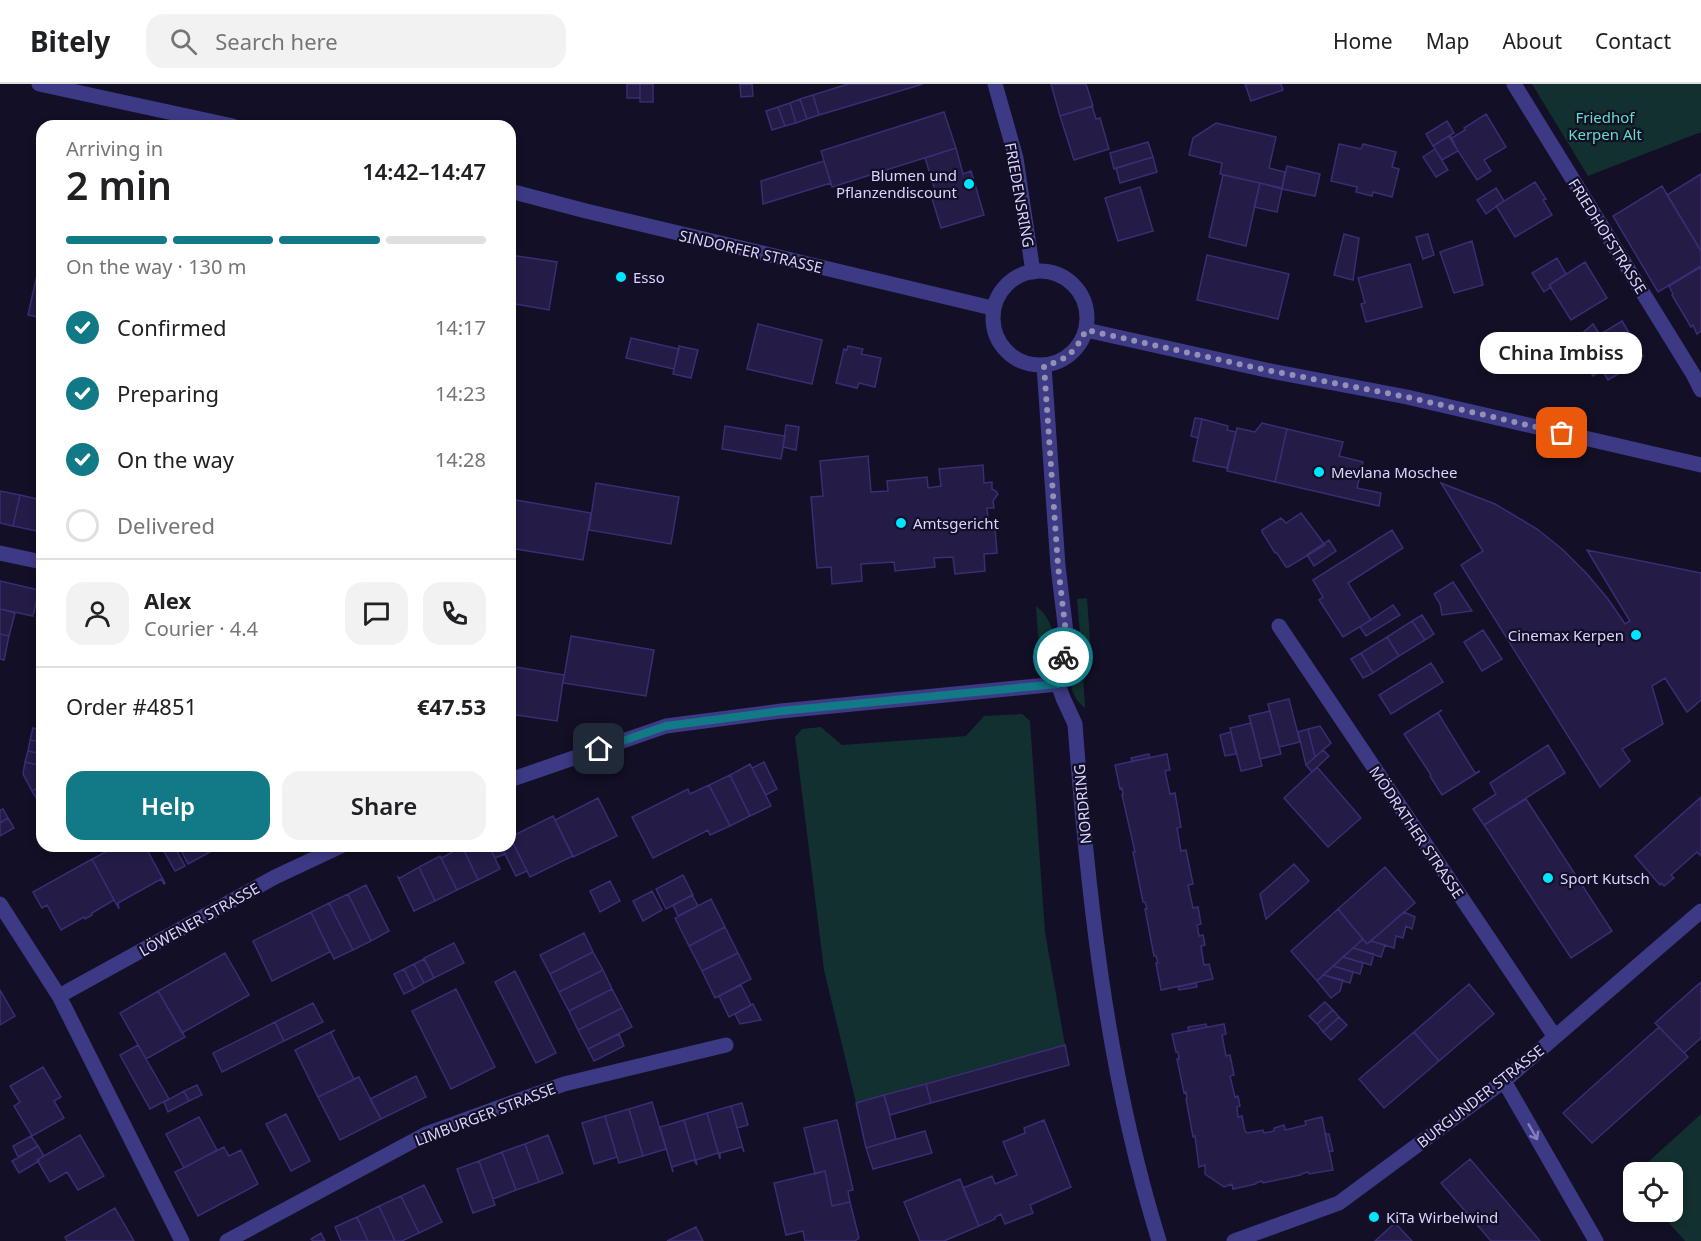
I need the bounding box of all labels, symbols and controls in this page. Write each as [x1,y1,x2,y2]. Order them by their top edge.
search box [146,14,566,68]
text: Bitely [30,22,110,60]
icon: search [167,25,200,58]
text: Search here [215,26,338,56]
text: Home [1333,27,1393,55]
text: Map [1426,27,1469,55]
text: About [1502,27,1562,55]
text: Contact [1595,27,1671,55]
park label: Friedhof Kerpen Alt [1568,107,1642,144]
text: Arriving in [66,135,163,162]
street label: FRIEDENSRING [1001,141,1039,249]
text: 14:42–14:47 [362,156,486,186]
text: 2 min [66,158,172,211]
place label: Blumen und Pflanzendiscount [836,165,958,202]
street label: FRIEDHOFSTRASSE [1564,175,1652,297]
marker: Blumen und Pflanzendiscount [962,177,976,191]
street label: SINDORFER STRASSE [677,225,825,277]
text: On the way · 130 m [66,253,246,280]
place label: Esso [633,267,665,287]
marker: Esso [614,270,628,284]
icon: check [66,311,99,344]
text: Confirmed [117,312,227,342]
text: 14:17 [435,314,486,341]
callout: China Imbiss [1481,331,1643,373]
text: China Imbiss [1498,339,1624,366]
icon: check [66,377,99,410]
text: Preparing [117,378,219,408]
text: 14:23 [435,380,486,407]
pin [1536,407,1587,458]
icon: bag [1545,416,1578,449]
icon: check [66,443,99,476]
text: On the way [117,444,234,474]
text: 14:28 [435,446,486,473]
place label: Mevlana Moschee [1331,462,1458,482]
marker: Mevlana Moschee [1312,465,1326,479]
text: Delivered [117,510,215,540]
place label: Amtsgericht [913,513,999,533]
marker: Amtsgericht [894,516,908,530]
button: person [66,582,129,645]
button: chat [345,582,408,645]
button: phone [423,582,486,645]
text: Alex [144,585,191,615]
text: Courier · 4.4 [144,615,258,642]
place label: Cinemax Kerpen [1508,625,1624,645]
courier [1033,627,1093,687]
marker: Cinemax Kerpen [1629,628,1643,642]
icon: bike [1047,641,1080,674]
text: Order #4851 [66,691,197,721]
text: €47.53 [417,691,486,721]
pin [573,723,624,774]
icon: home [582,732,615,765]
street label: MÖDRATHER STRASSE [1365,762,1469,902]
street label: NORDRING [1069,763,1095,845]
button: Help [66,771,270,840]
button: Share [282,771,486,840]
place label: Sport Kutsch [1560,868,1650,888]
marker: Sport Kutsch [1541,871,1555,885]
street label: LÖWENER STRASSE [135,878,263,960]
street label: BURGUNDER STRASSE [1412,1040,1548,1152]
street label: LIMBURGER STRASSE [412,1078,558,1150]
one-way arrow [1527,1123,1539,1140]
map controls [1623,1162,1683,1222]
button: locate [1623,1162,1683,1222]
place label: KiTa Wirbelwind [1386,1207,1498,1227]
marker: KiTa Wirbelwind [1367,1210,1381,1224]

